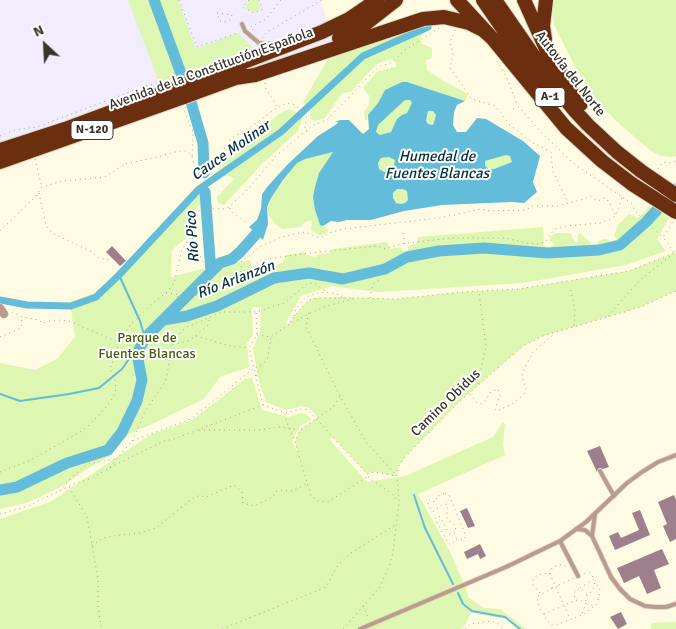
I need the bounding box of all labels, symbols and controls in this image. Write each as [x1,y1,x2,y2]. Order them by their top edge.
north arrow [20,20,70,70]
text: N [30,21,46,41]
street label: Avenida de la Constitución Española [107,24,315,114]
street label: Autovía del Norte [531,28,609,120]
road number: A-1 [535,88,565,106]
water label: Cauce Molinar [188,117,274,185]
road number: N-120 [71,120,113,140]
water label: Humedal de Fuentes Blancas [385,148,489,183]
water label: Río Pico [182,211,204,263]
water label: Río Arlanzón [195,257,277,303]
park label: Parque de Fuentes Blancas [98,330,196,362]
street label: Camino Obidus [408,366,484,440]

